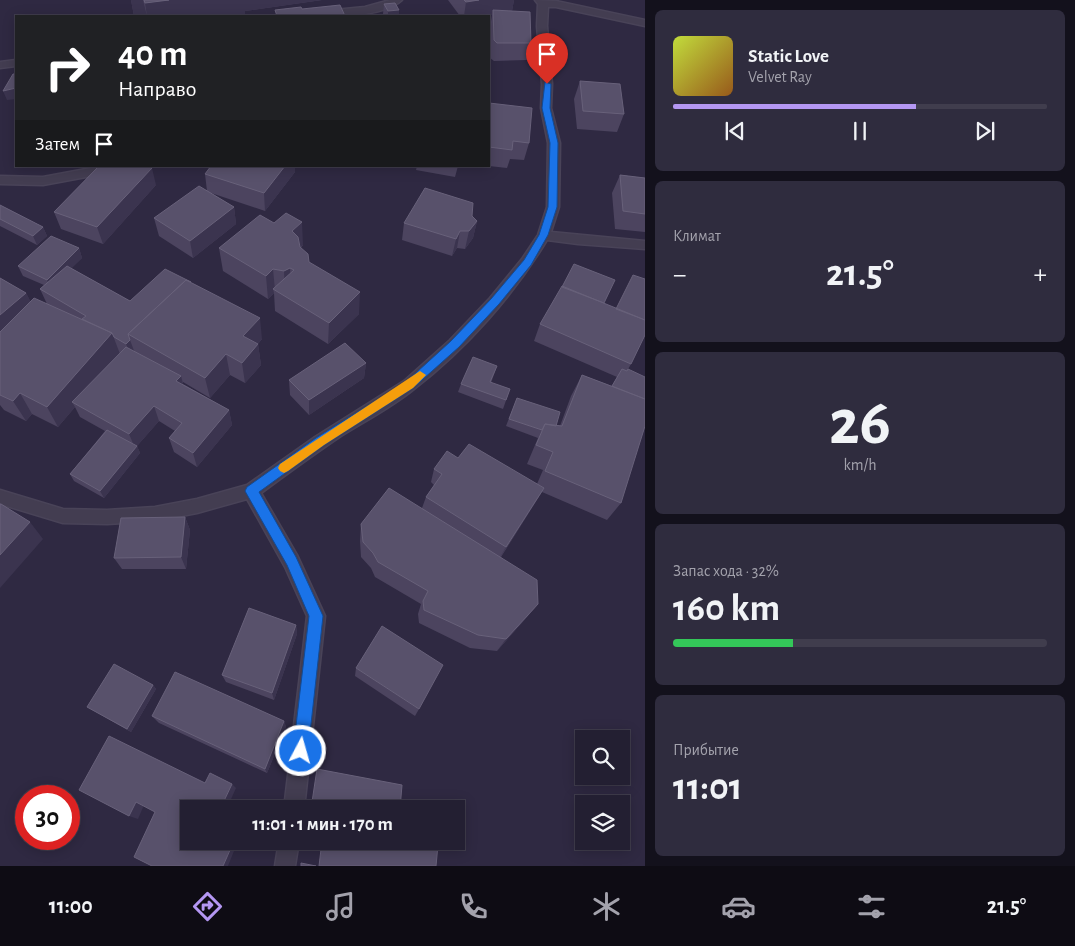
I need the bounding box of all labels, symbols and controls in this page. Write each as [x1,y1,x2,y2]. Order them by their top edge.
pin [526,33,568,84]
icon: right [35,35,100,100]
text: 40 m [118,37,187,72]
icon: arrive [533,40,561,68]
text: Static Love [748,47,829,66]
text: Velvet Ray [748,69,812,85]
text: Направо [118,78,196,100]
icon: previous [721,117,749,145]
icon: pause [846,117,874,145]
icon: next [971,117,999,145]
icon: arrive [90,130,118,158]
text: Затем [35,135,80,154]
text: Климат [673,228,721,244]
text: 21.5° [826,255,894,293]
text: − [673,261,686,289]
text: + [1034,261,1047,289]
text: 26 [829,391,891,456]
text: km/h [843,457,877,473]
text: Запас хода · 32% [673,563,779,579]
text: 160 km [673,590,780,628]
position arrow [274,724,326,776]
map controls [575,730,630,850]
button: search [575,730,630,785]
text: Прибытие [673,742,739,758]
text: 11:01 [673,769,743,807]
speed limit sign: 30 [15,785,80,850]
button: layers [575,795,630,850]
text: 11:01 · 1 мин · 170 m [252,815,393,834]
icon: directions [190,889,225,924]
icon: music [323,889,358,924]
icon: phone [456,889,491,924]
icon: climate [589,889,624,924]
icon: car [721,889,756,924]
icon: filters [854,889,889,924]
text: 11:00 [49,895,93,917]
text: 21.5° [987,895,1026,917]

